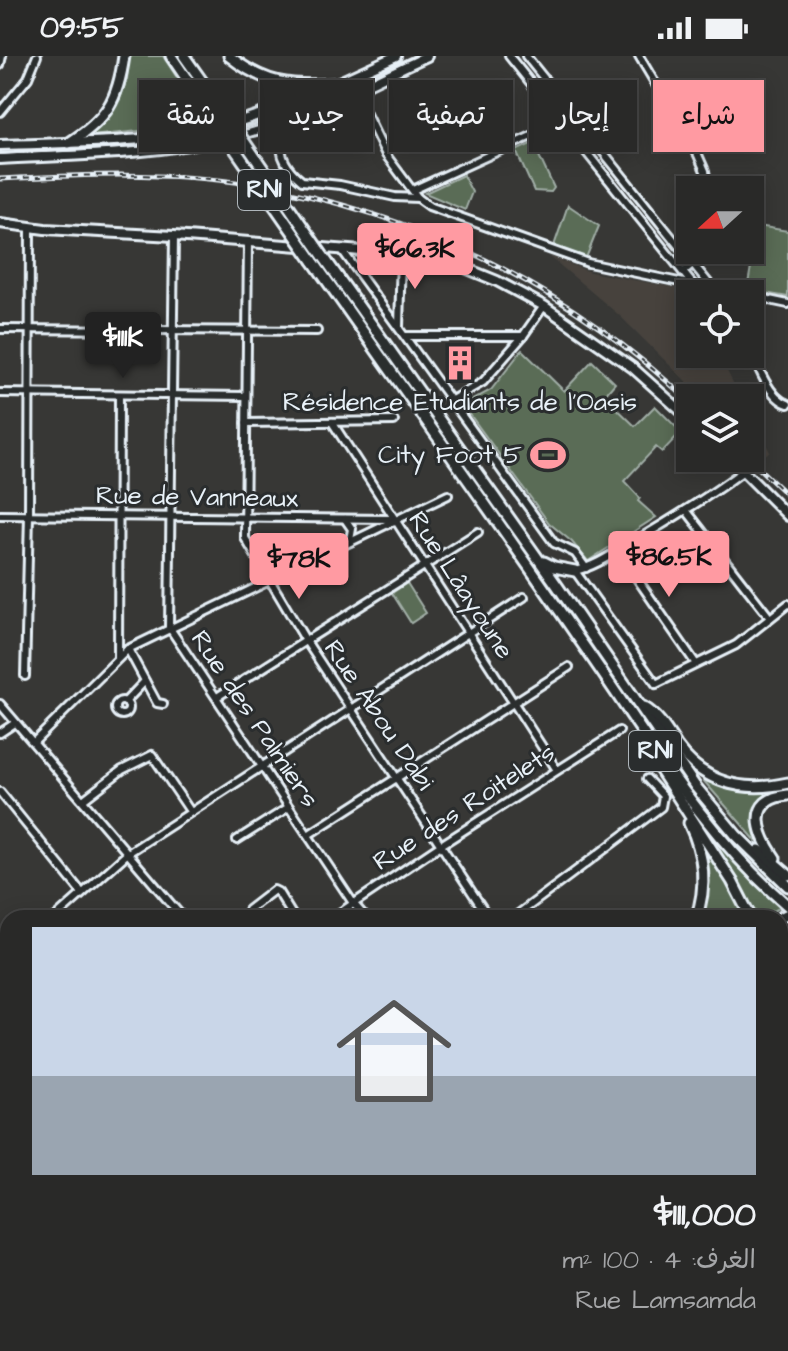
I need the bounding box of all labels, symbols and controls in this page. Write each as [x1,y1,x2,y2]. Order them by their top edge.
text: 09:55 [40,7,124,49]
chip: شقة [139,80,244,152]
chip: جديد [260,80,373,152]
chip: تصفية [389,80,513,152]
chip: إيجار [529,80,637,152]
chip: شراء [653,80,764,152]
road number: RN1 [238,170,290,210]
north arrow [676,176,764,264]
map controls [676,176,764,472]
pin: $66.3K [350,223,480,291]
text: $66.3K [375,231,455,267]
button: locate [676,280,764,368]
pin: $111K [67,312,179,380]
text: $111K [103,320,143,356]
building icon: Résidence Etudiants de l'Oasis [441,344,479,382]
place label: Résidence Etudiants de l'Oasis [283,384,637,420]
button: layers [676,384,764,472]
sports icon: City Foot 5 [529,436,567,474]
place label: City Foot 5 [378,437,522,475]
street label: Rue de Vanneaux [96,477,299,517]
street label: Rue Lâayoune [398,504,522,667]
pin: $86.5K [604,531,734,599]
pin: $78K [252,533,346,601]
text: $86.5K [626,539,712,575]
text: $78K [267,541,331,577]
street label: Rue des Palmiers [182,623,328,815]
street label: Rue Abou Dabi [315,633,443,797]
road number: RN1 [629,731,681,771]
street label: Rue des Roitelets [366,735,562,879]
icon: home [322,979,466,1123]
text: $111,000 [654,1191,756,1239]
text: الغرف: 4 · 100 m² [563,1242,756,1278]
text: Rue Lamsamda [575,1282,756,1318]

